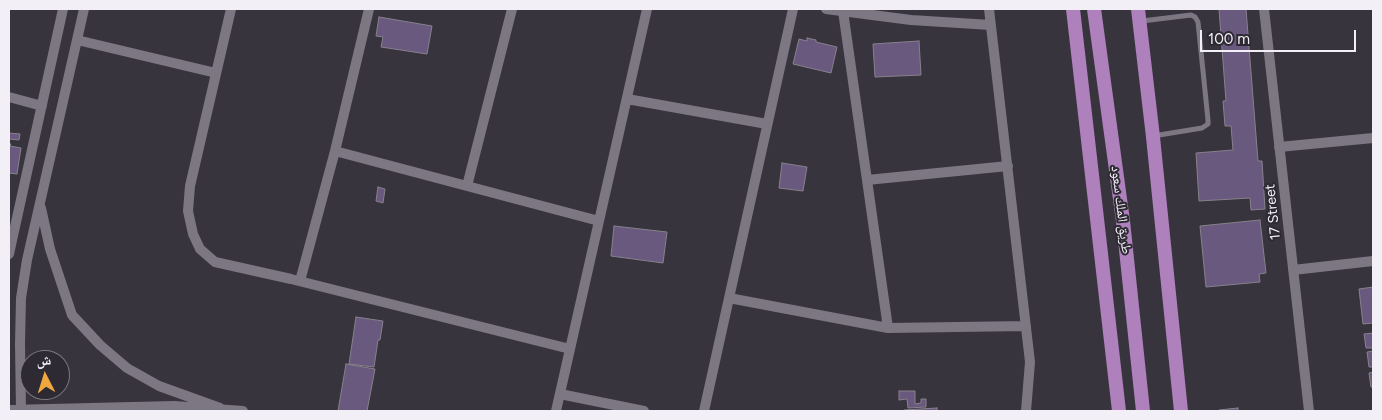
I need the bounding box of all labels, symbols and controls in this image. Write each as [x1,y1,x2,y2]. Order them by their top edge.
scale bar [1202,20,1358,52]
text: 100 m [1208,30,1250,48]
street label: طريق الملك سعود [1107,165,1135,255]
street label: 17 Street [1262,183,1284,241]
north arrow [20,350,70,400]
text: ش [36,351,52,370]

